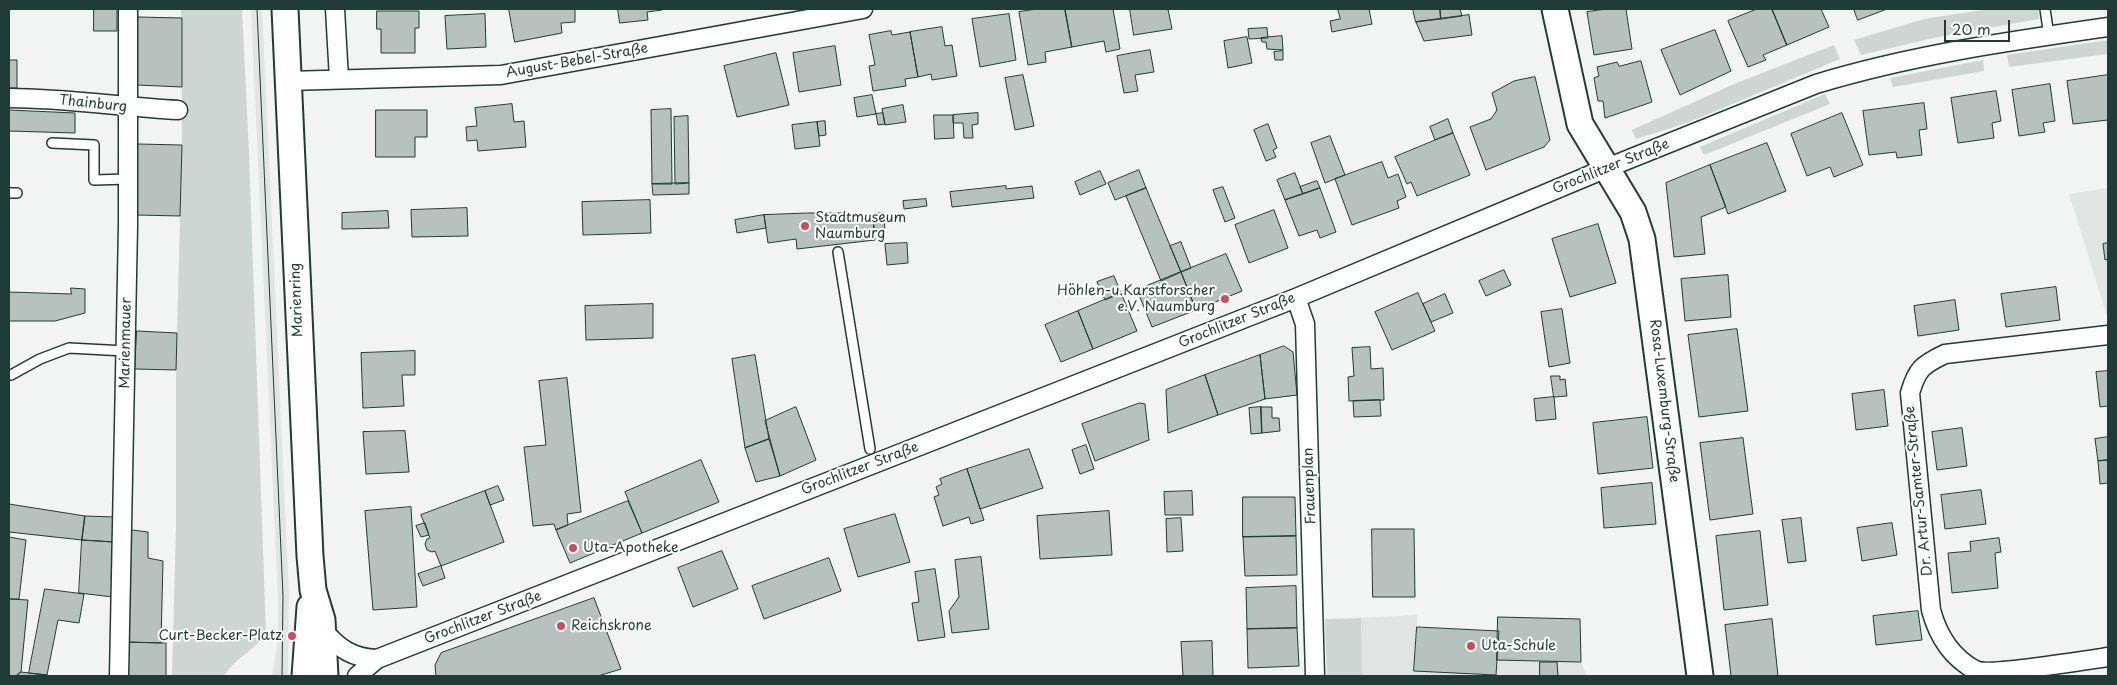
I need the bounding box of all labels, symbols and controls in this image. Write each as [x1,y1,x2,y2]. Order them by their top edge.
scale bar [1947,10,2013,42]
text: 20 m [1952,17,1991,40]
street label: August-Bebel-Straße [505,40,649,82]
street label: Thainburg [58,92,128,116]
street label: Grochlitzer Straße [1550,136,1672,198]
place label: Stadtmuseum Naumburg [815,210,906,242]
marker: Stadtmuseum Naumburg [799,220,811,232]
street label: Marienring [287,262,307,338]
place label: Höhlen-u.Karstforscher e.V. Naumburg [1057,283,1215,316]
street label: Grochlitzer Straße [1176,290,1298,352]
marker: Höhlen-u.Karstforscher e.V. Naumburg [1219,293,1231,305]
street label: Marienmauer [117,297,135,389]
street label: Rosa-Luxemburg-Straße [1646,318,1682,484]
street label: Dr. Artur-Samter-Straße [1902,405,1936,577]
street label: Grochlitzer Straße [799,439,921,499]
street label: Frauenplan [1300,447,1320,525]
place label: Uta-Apotheke [583,540,679,556]
marker: Uta-Apotheke [567,542,579,554]
street label: Grochlitzer Straße [422,588,544,648]
place label: Reichskrone [571,618,652,634]
marker: Reichskrone [555,620,567,632]
place label: Curt-Becker-Platz [158,628,282,644]
marker: Curt-Becker-Platz [286,630,298,642]
place label: Uta-Schule [1481,638,1556,654]
marker: Uta-Schule [1465,640,1477,652]

